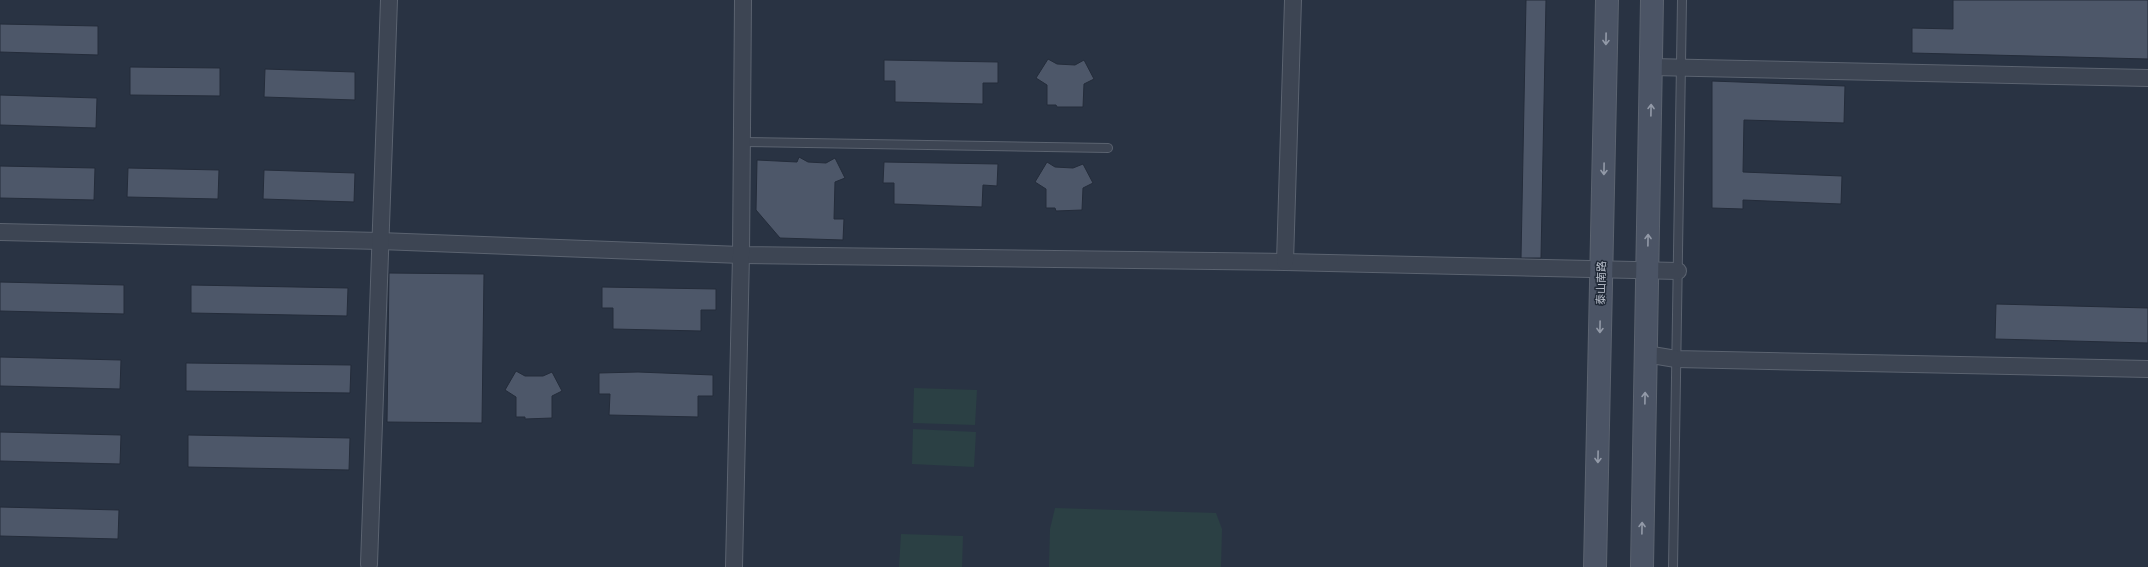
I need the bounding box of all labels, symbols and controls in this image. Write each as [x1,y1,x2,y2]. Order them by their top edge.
one-way arrow [1603,32,1610,45]
one-way arrow [1647,104,1655,117]
one-way arrow [1600,162,1608,175]
one-way arrow [1644,234,1652,247]
street label: 泰山南路 [1594,261,1608,305]
one-way arrow [1596,320,1604,333]
one-way arrow [1641,392,1649,405]
one-way arrow [1594,450,1601,463]
one-way arrow [1638,522,1646,535]

